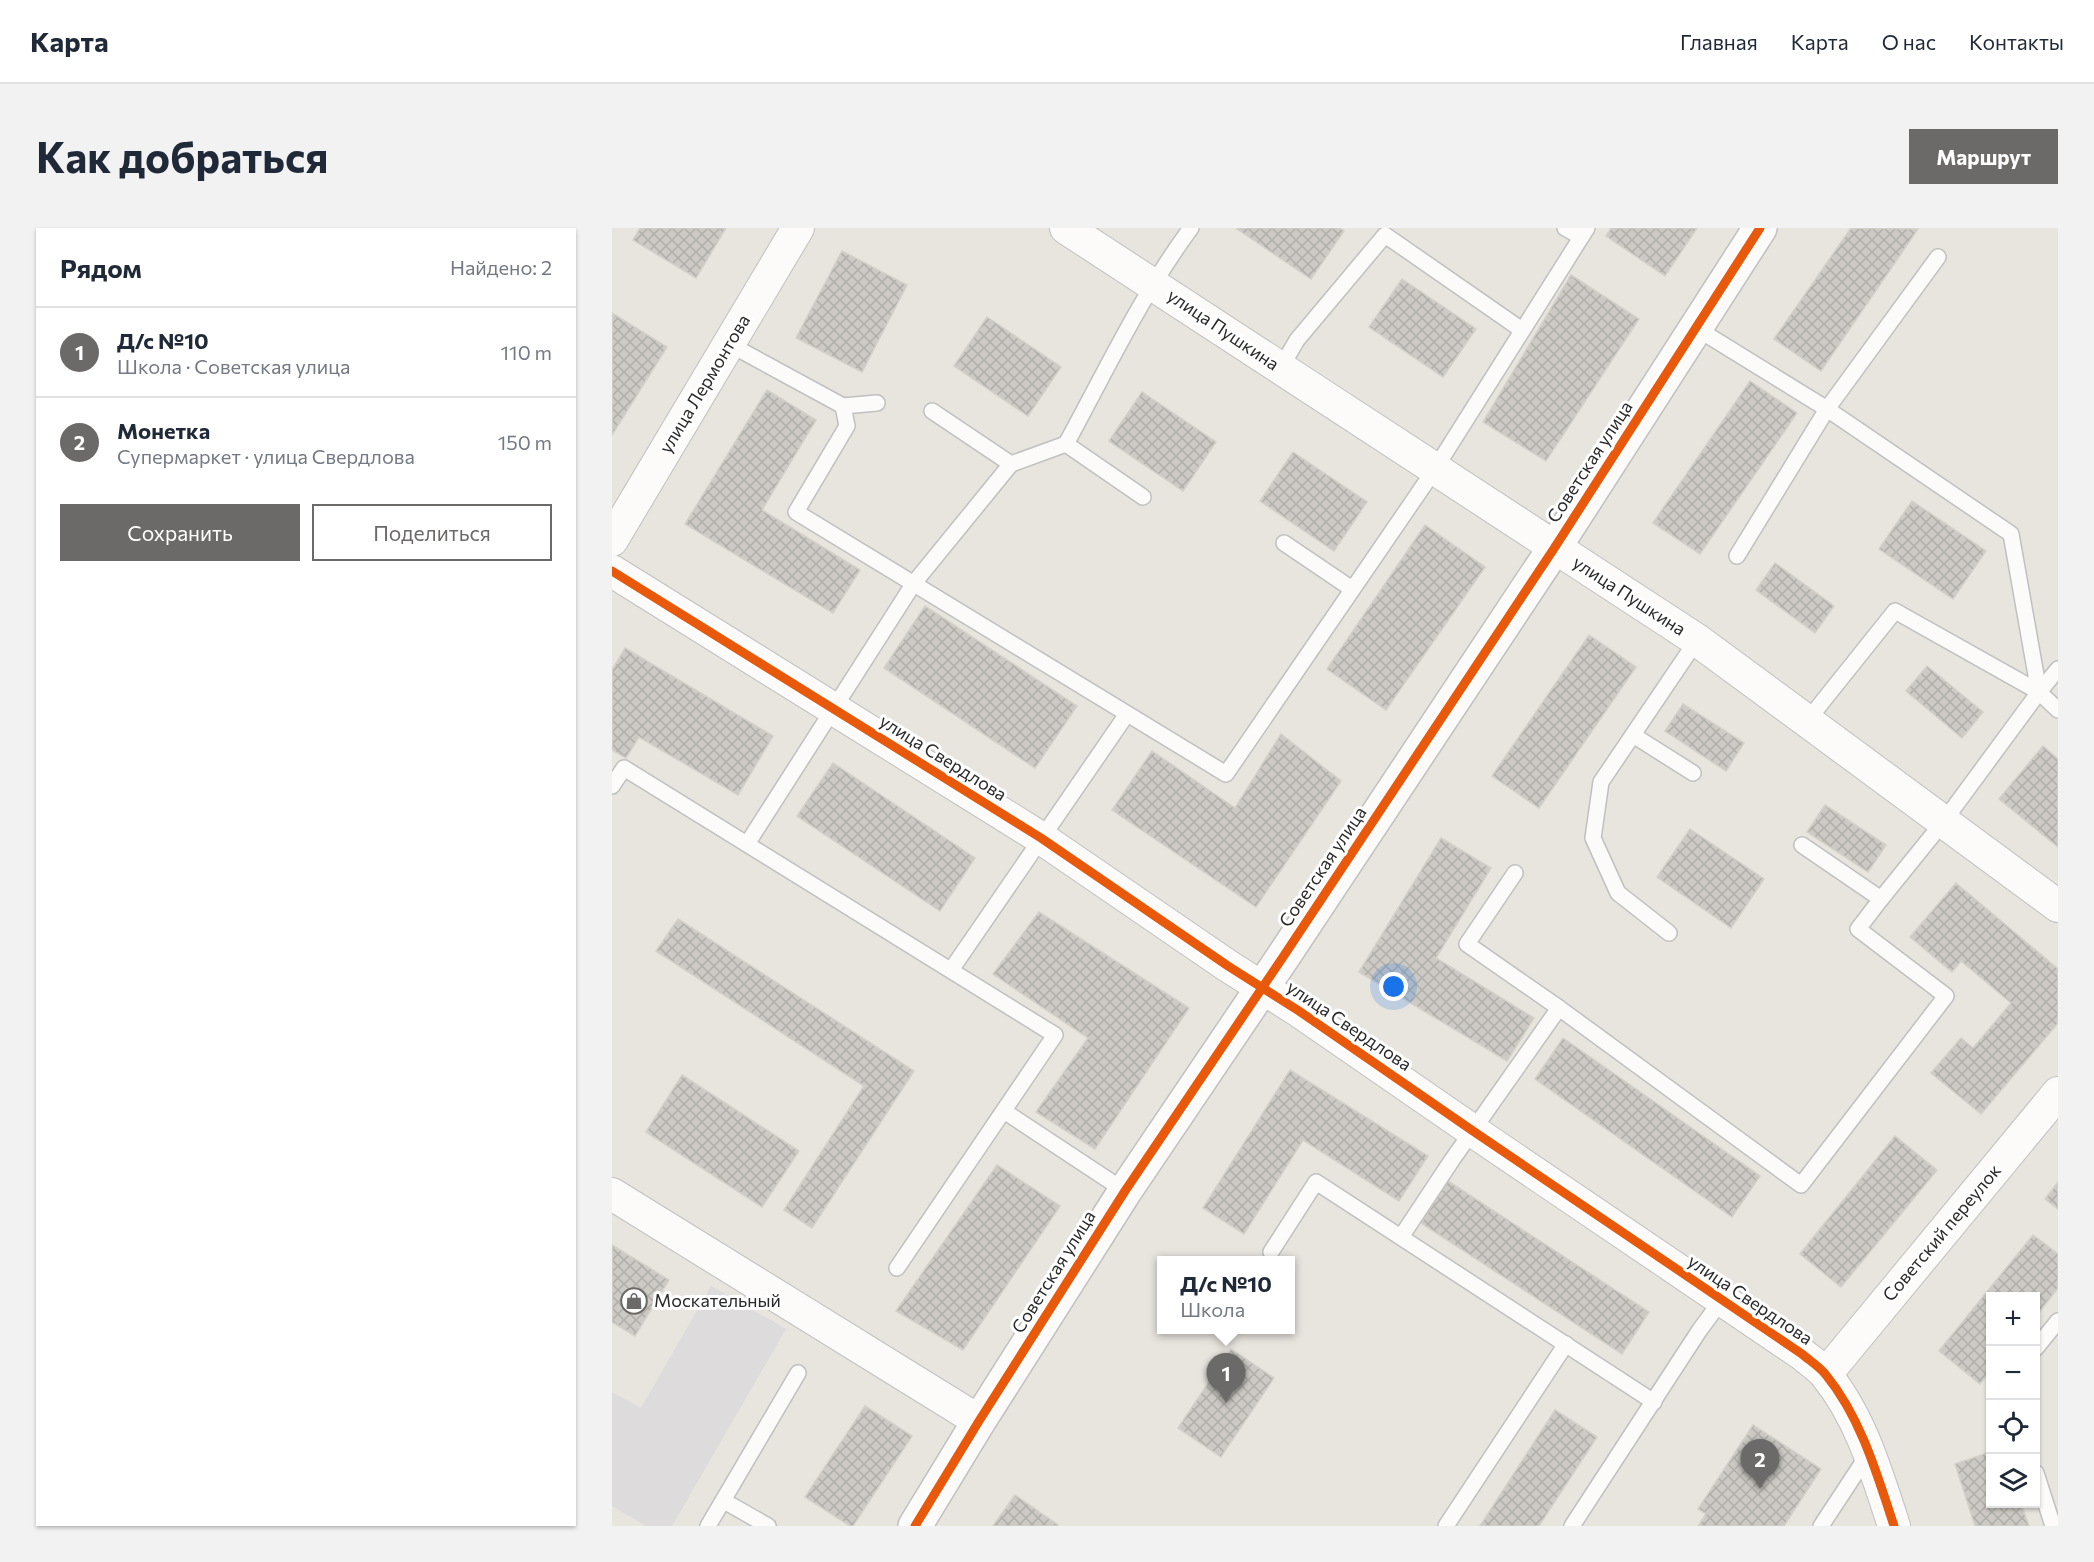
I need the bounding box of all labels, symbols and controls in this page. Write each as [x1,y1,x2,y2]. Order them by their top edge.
text: Карта [30,24,109,58]
text: Главная [1680,29,1758,54]
text: Карта [1791,29,1849,54]
text: О нас [1882,29,1936,54]
text: Контакты [1969,29,2064,54]
button: Маршрут [1909,129,2058,184]
text: Как добраться [36,130,328,182]
text: Рядом [60,252,142,283]
text: Найдено: 2 [450,255,552,279]
street label: улица Пушкина [1164,284,1284,375]
street label: улица Лермонтова [654,310,754,457]
text: Д/с №10 [117,327,209,354]
text: 1 [75,340,84,364]
text: 110 m [501,340,552,364]
text: Школа · Советская улица [117,354,350,378]
street label: Советская улица [1542,397,1637,526]
text: Монетка [117,417,210,444]
text: 2 [74,430,85,454]
text: 150 m [498,430,552,454]
text: Супермаркет · улица Свердлова [117,444,415,468]
button: Сохранить [60,504,300,561]
button: Поделиться [312,504,552,561]
street label: улица Пушкина [1569,551,1690,640]
street label: улица Свердлова [876,709,1011,805]
street label: Советская улица [1274,802,1371,931]
your location [1379,972,1408,1001]
street label: улица Свердлова [1283,975,1416,1075]
street label: Советский переулок [1877,1159,2005,1305]
street label: Советская улица [1007,1206,1100,1337]
street label: улица Свердлова [1684,1249,1817,1349]
popup [1157,1256,1295,1334]
text: Д/с №10 [1180,1270,1272,1297]
shop icon: Москательный [619,1286,649,1316]
place label: Москательный [654,1289,781,1311]
map controls [1986,1292,2040,1508]
button: + [1986,1292,2040,1346]
text: Школа [1180,1297,1245,1321]
button: − [1986,1346,2040,1400]
pin: 1 [1206,1354,1246,1403]
button: locate [1986,1400,2040,1454]
pin: 2 [1740,1440,1780,1489]
button: layers [1986,1454,2040,1508]

